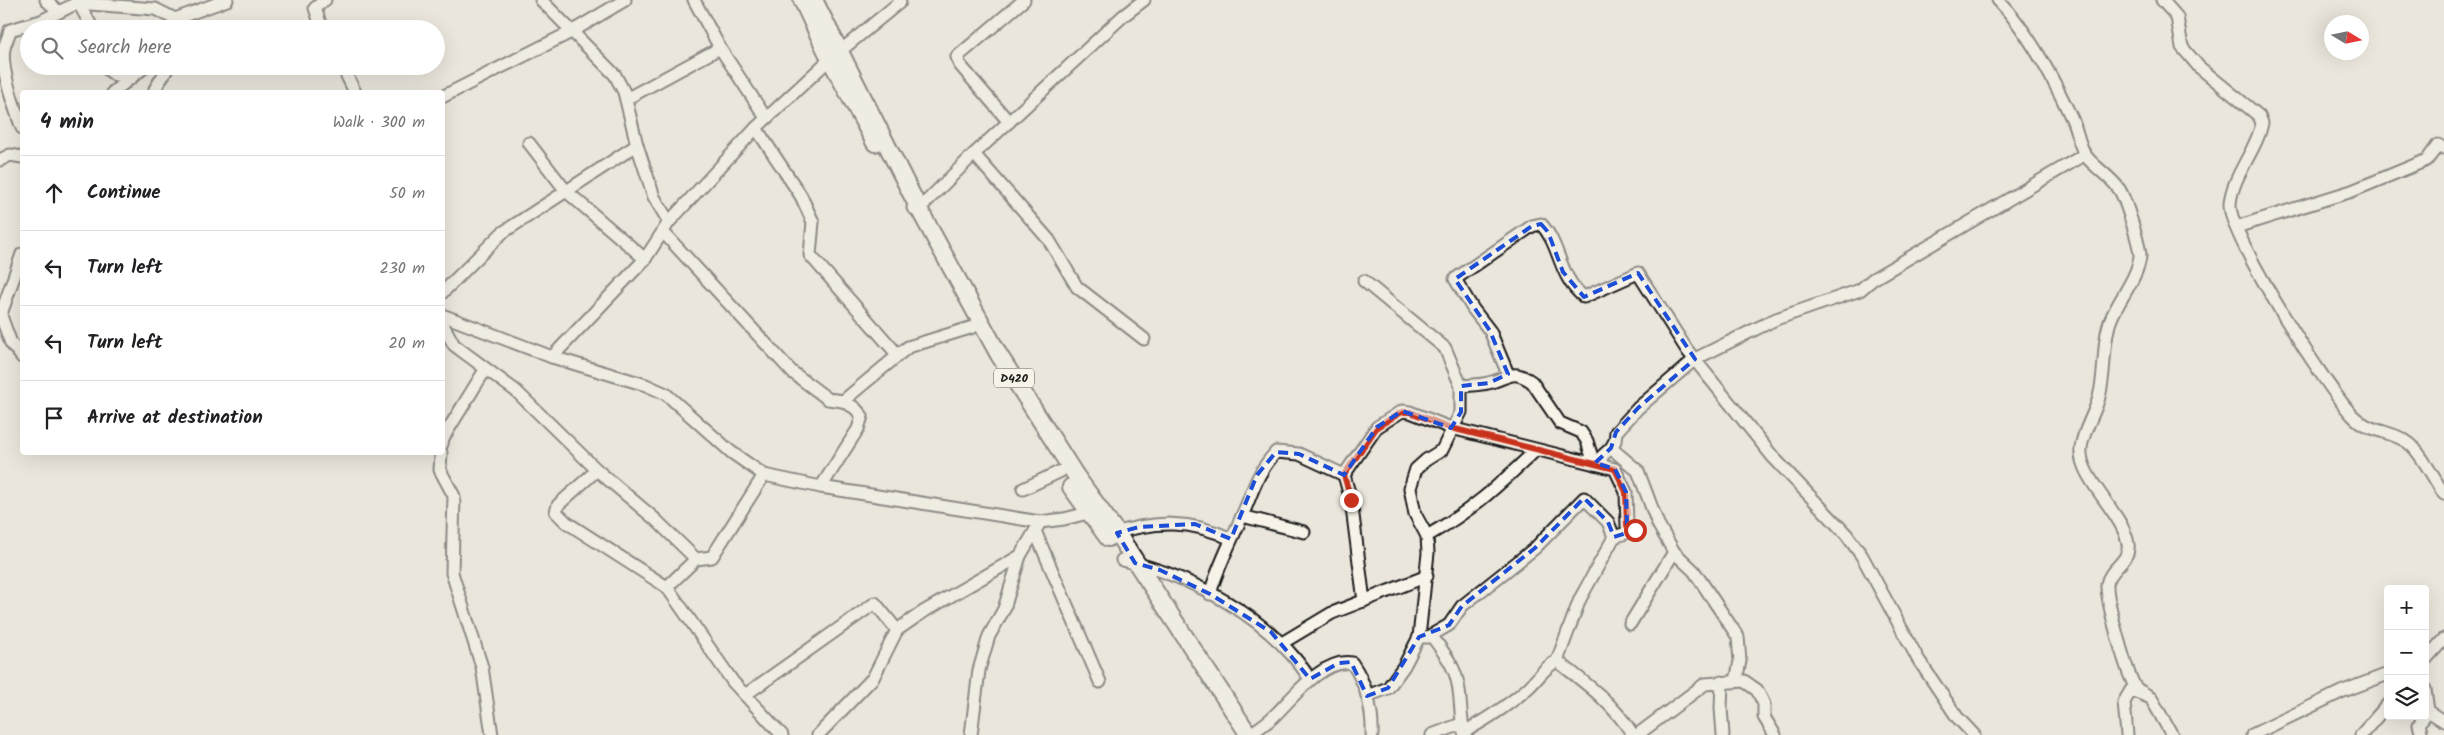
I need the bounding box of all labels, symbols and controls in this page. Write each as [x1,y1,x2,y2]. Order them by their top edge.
north arrow [2324,15,2369,60]
search box [20,20,445,75]
text: Search here [78,33,172,63]
icon: search [38,34,66,62]
text: 4 min [40,106,94,139]
text: Walk · 300 m [333,110,425,135]
text: Continue [87,178,160,208]
icon: ahead [40,179,68,207]
text: 50 m [389,181,425,206]
text: Turn left [87,253,162,283]
icon: left [40,254,68,282]
text: 230 m [379,256,425,281]
text: Turn left [87,328,162,358]
icon: left [40,329,68,357]
text: 20 m [389,331,425,356]
road number: D420 [994,368,1034,388]
text: Arrive at destination [87,403,263,433]
icon: arrive [40,404,68,432]
route end [1340,489,1363,512]
route start [1624,519,1647,542]
map controls [2384,585,2429,720]
button: + [2384,585,2429,630]
button: − [2384,630,2429,675]
button: layers [2384,675,2429,720]

